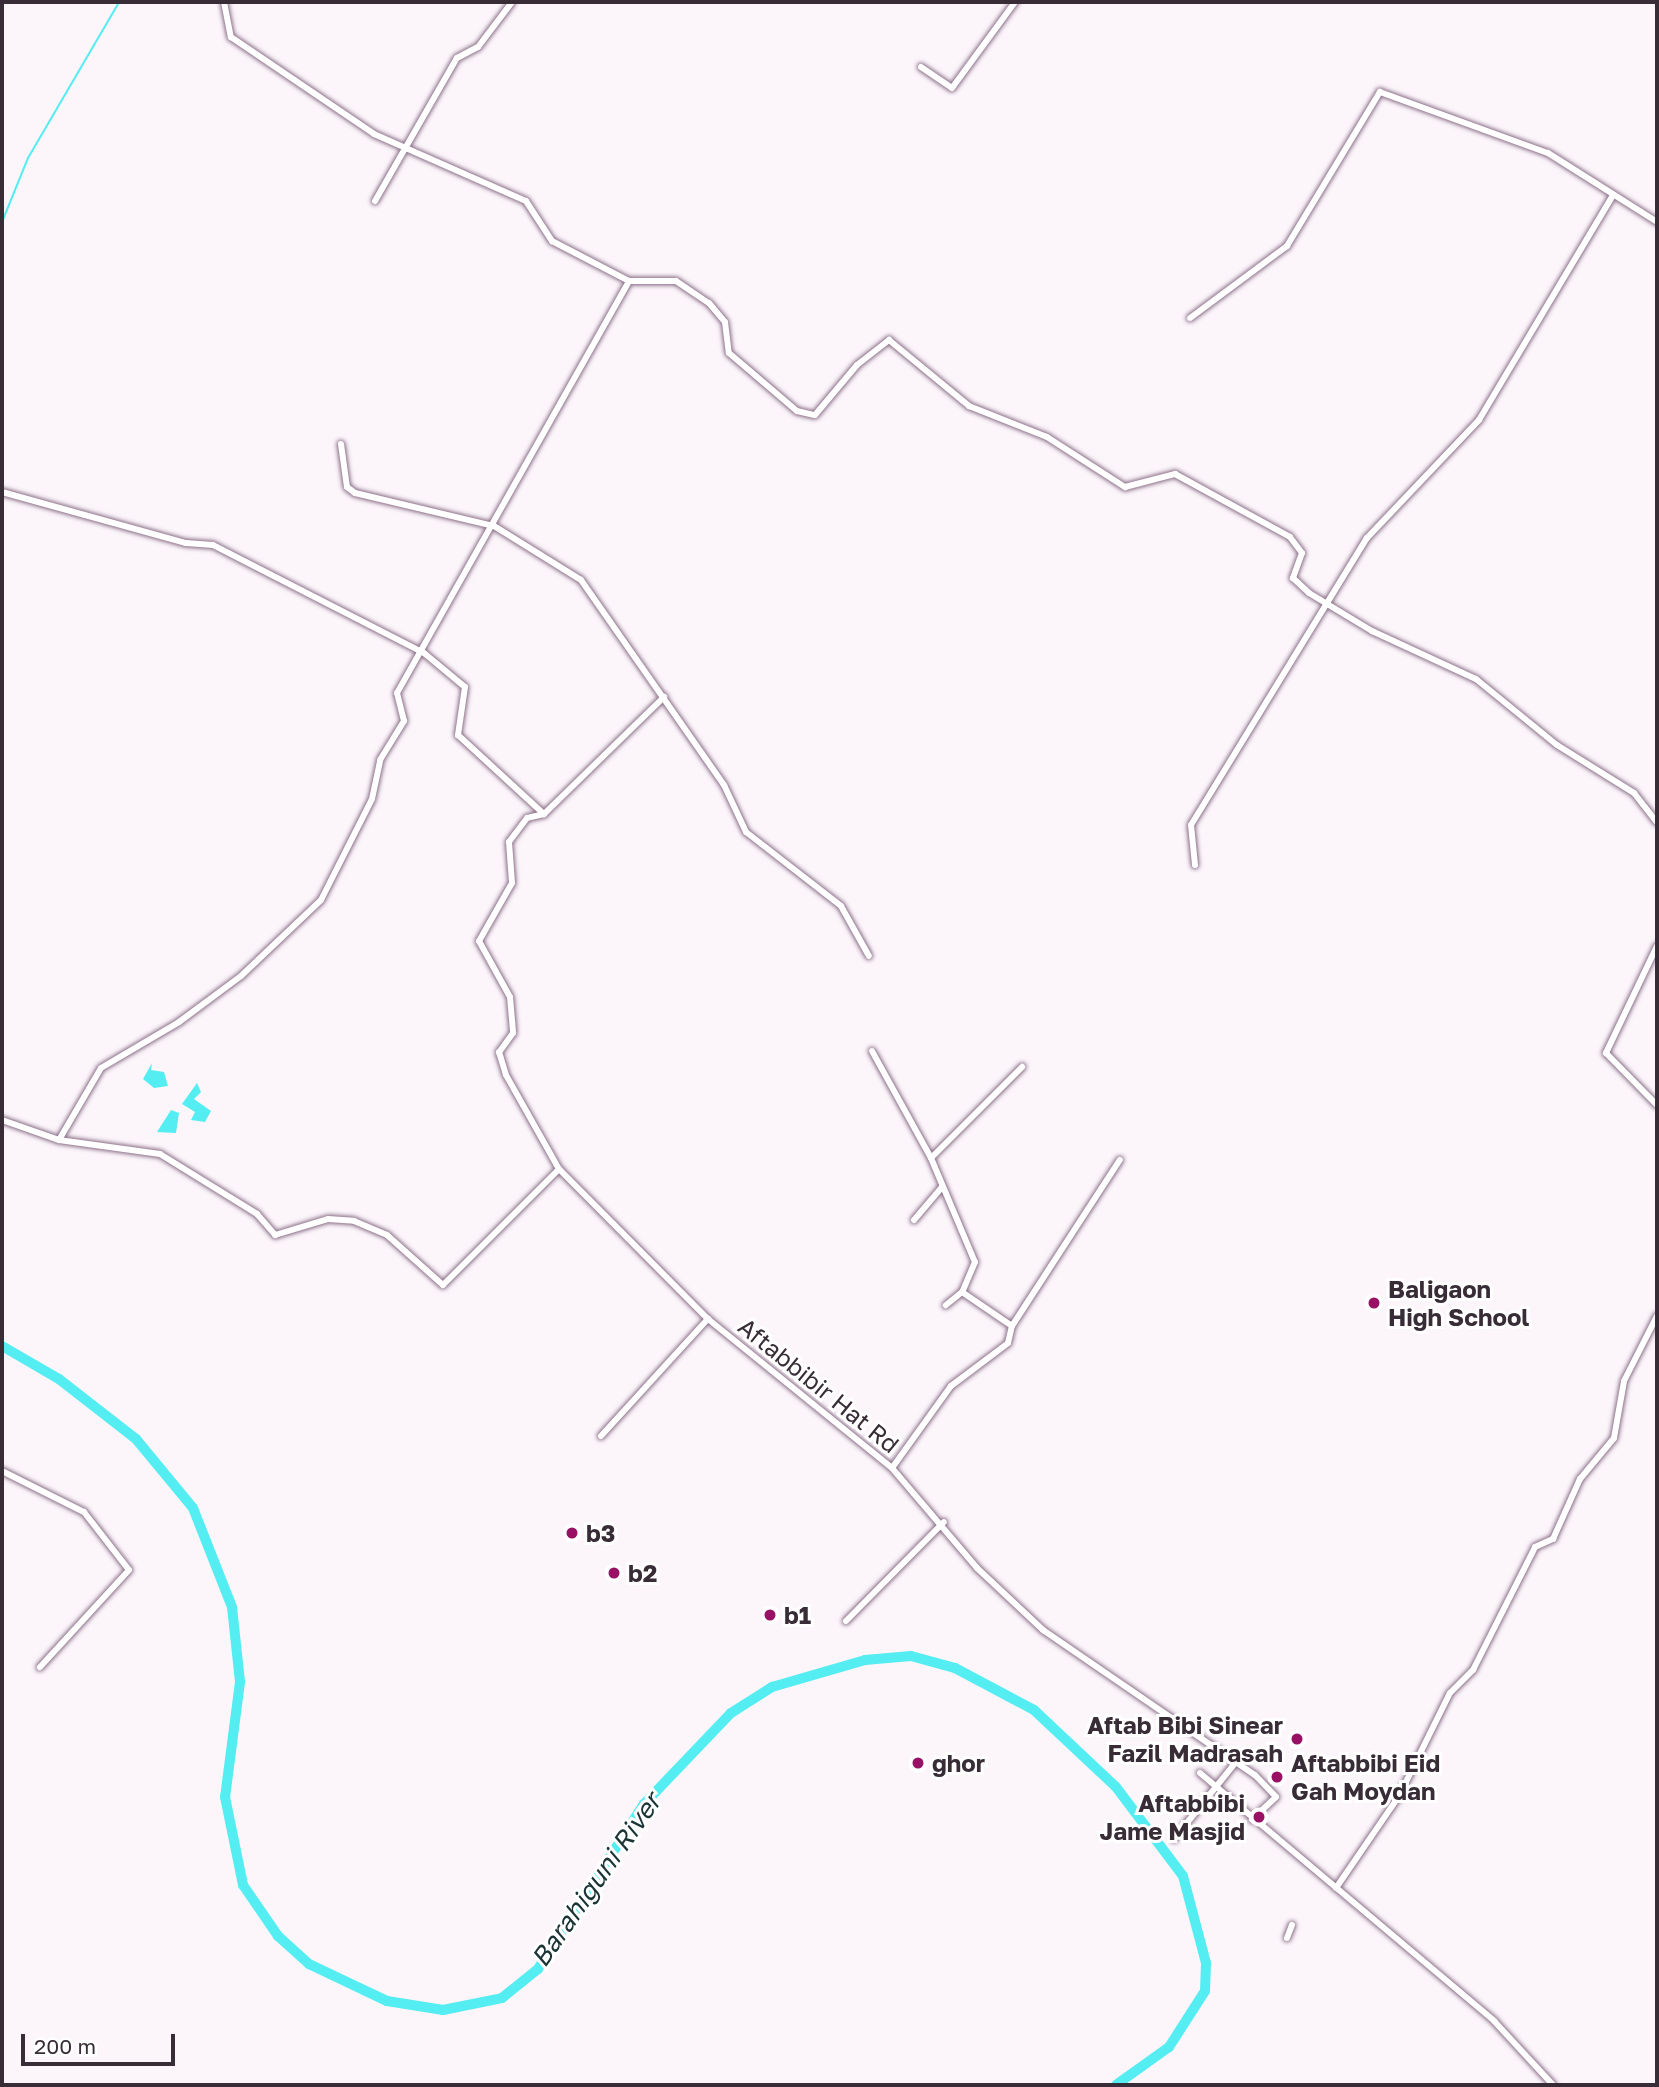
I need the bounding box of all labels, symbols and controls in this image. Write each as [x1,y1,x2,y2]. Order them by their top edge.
place label: Baligaon High School [1388,1275,1529,1331]
marker: Baligaon High School [1366,1295,1382,1311]
street label: Aftabbibir Hat Rd [733,1311,905,1459]
place label: b3 [586,1519,615,1547]
marker: b3 [564,1525,580,1541]
place label: b2 [628,1559,657,1587]
marker: b2 [606,1565,622,1581]
place label: b1 [784,1601,811,1629]
marker: b1 [762,1607,778,1623]
place label: Aftab Bibi Sinear Fazil Madrasah [1087,1711,1283,1767]
marker: Aftab Bibi Sinear Fazil Madrasah [1289,1731,1305,1747]
place label: ghor [932,1749,985,1777]
place label: Aftabbibi Eid Gah Moydan [1291,1749,1440,1805]
marker: ghor [910,1755,926,1771]
marker: Aftabbibi Eid Gah Moydan [1269,1769,1285,1785]
water label: Barahiguni River [525,1787,667,1973]
place label: Aftabbibi Jame Masjid [1100,1789,1245,1845]
marker: Aftabbibi Jame Masjid [1251,1809,1267,1825]
scale bar [24,2021,178,2064]
text: 200 m [34,2033,96,2059]

